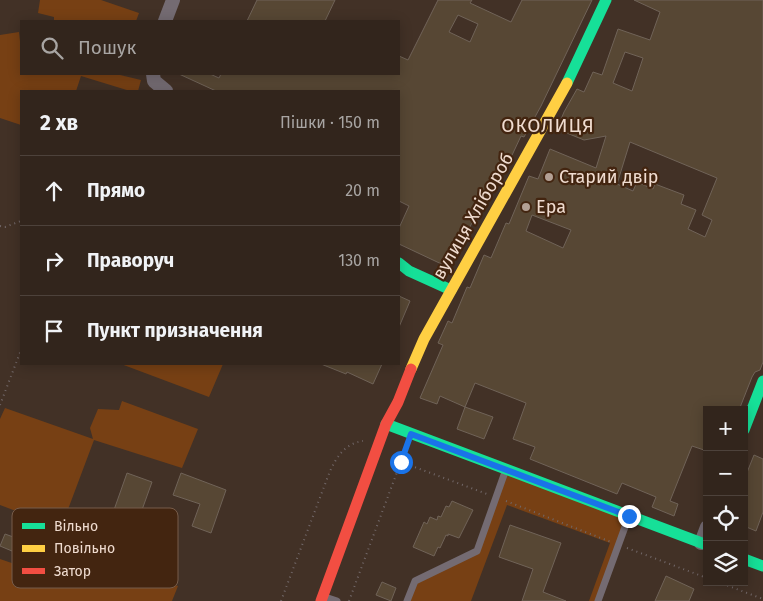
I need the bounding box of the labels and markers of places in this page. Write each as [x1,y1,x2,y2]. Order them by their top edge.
place label: Старий двір [559,166,658,188]
marker: Старий двір [543,171,555,183]
place label: Ера [536,196,566,218]
marker: Ера [520,201,532,213]

